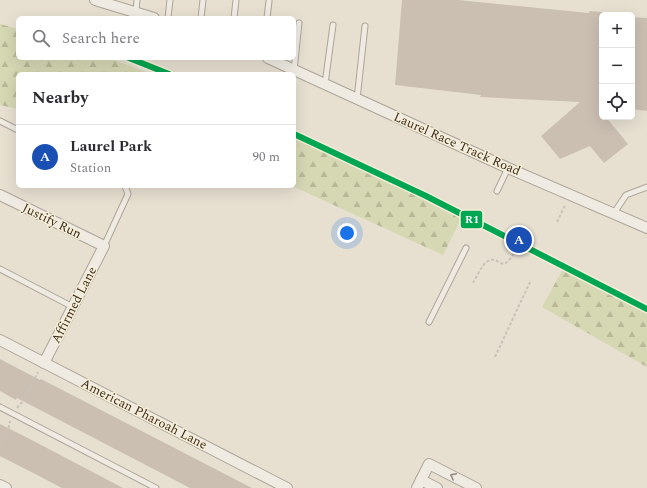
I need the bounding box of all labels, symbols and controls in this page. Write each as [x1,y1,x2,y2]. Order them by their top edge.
map controls [599,12,635,120]
button: + [599,12,635,48]
search box [16,16,296,60]
icon: search [30,27,52,49]
text: Search here [62,27,140,50]
button: − [599,48,635,84]
button: locate [599,84,635,120]
text: Nearby [32,85,88,111]
street label: Laurel Race Track Road [390,107,524,181]
text: Laurel Park [70,135,152,158]
text: A [40,147,50,167]
text: 90 m [253,147,280,167]
text: Station [70,158,111,178]
street label: Justify Run [19,198,85,244]
line badge: R1 [460,210,483,229]
text: R1 [465,211,479,228]
your location [337,223,357,243]
pin: A [506,225,532,255]
street label: Affirmed Lane [46,263,102,347]
street label: American Pharoah Lane [77,373,211,455]
one-way arrow [449,473,457,481]

